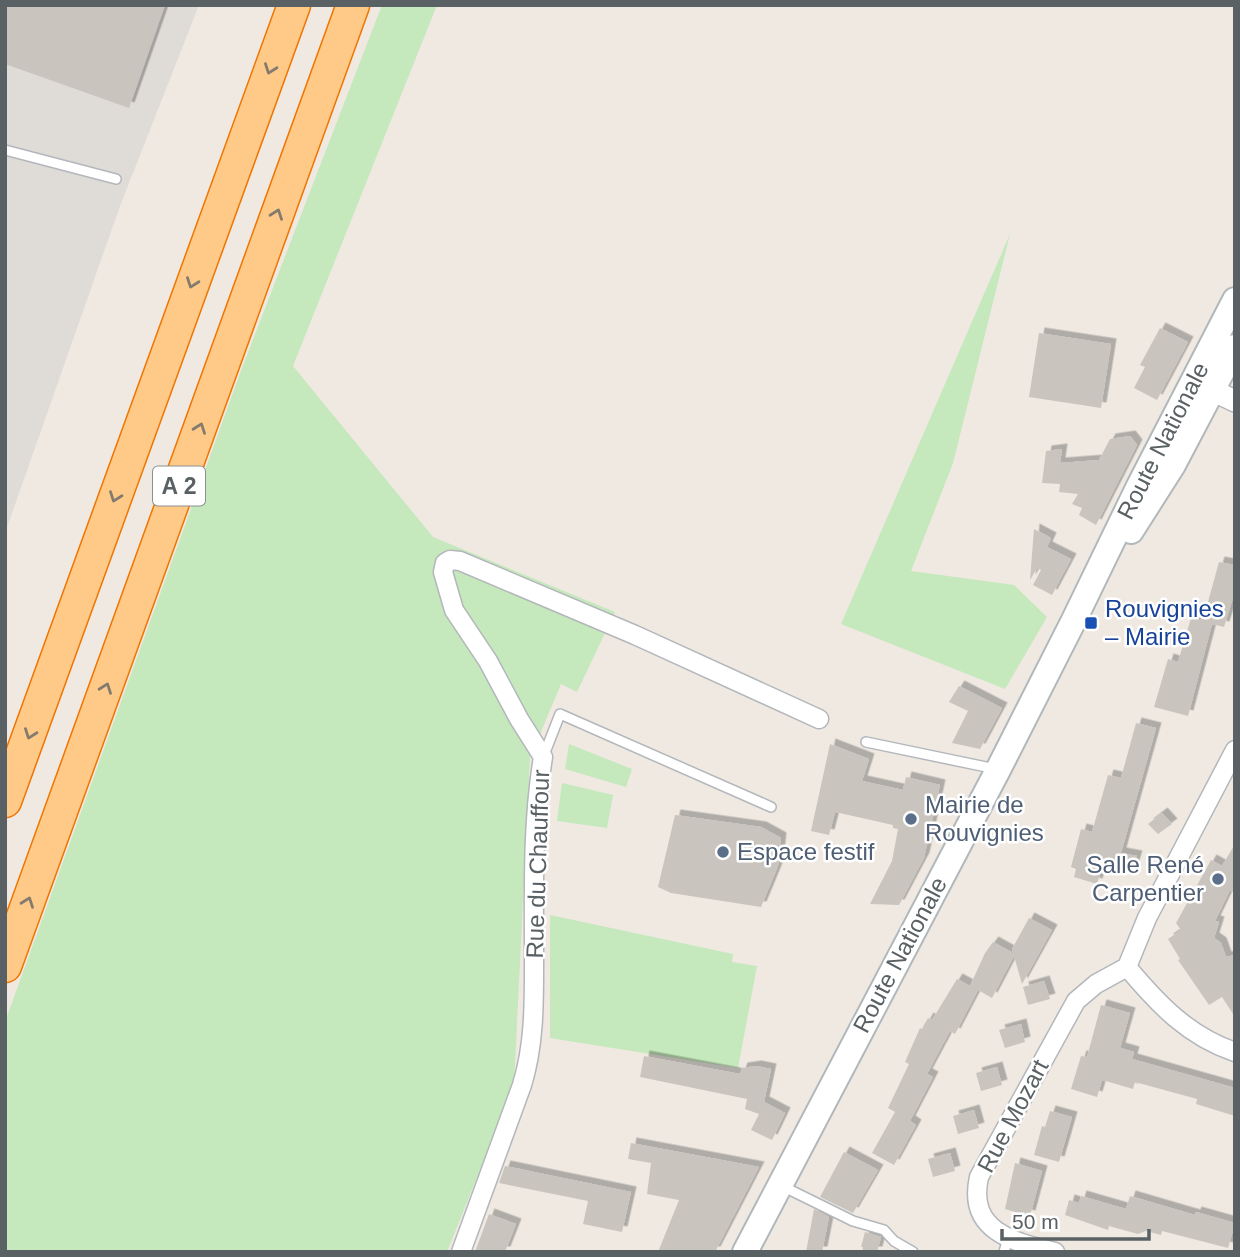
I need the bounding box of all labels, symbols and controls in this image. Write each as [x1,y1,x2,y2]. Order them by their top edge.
one-way arrow [264,63,278,75]
one-way arrow [269,209,283,221]
one-way arrow [187,277,201,289]
street label: Route Nationale [1111,358,1214,524]
one-way arrow [192,422,206,434]
road number: A 2 [153,466,205,506]
one-way arrow [109,491,123,503]
place label: Rouvignies – Mairie [1105,595,1224,650]
marker: Rouvignies – Mairie [1083,615,1099,631]
one-way arrow [98,682,112,694]
one-way arrow [24,728,38,740]
street label: Rue du Chauffour [521,769,554,959]
place label: Mairie de Rouvignies [925,791,1044,846]
marker: Mairie de Rouvignies [903,811,919,827]
place label: Espace festif [737,838,875,865]
marker: Espace festif [715,844,731,860]
place label: Salle René Carpentier [1087,851,1204,906]
marker: Salle René Carpentier [1210,871,1226,887]
street label: Route Nationale [847,872,952,1037]
one-way arrow [20,896,34,908]
street label: Rue Mozart [972,1054,1054,1177]
scale bar [1002,1198,1149,1242]
text: 50 m [1012,1210,1059,1233]

